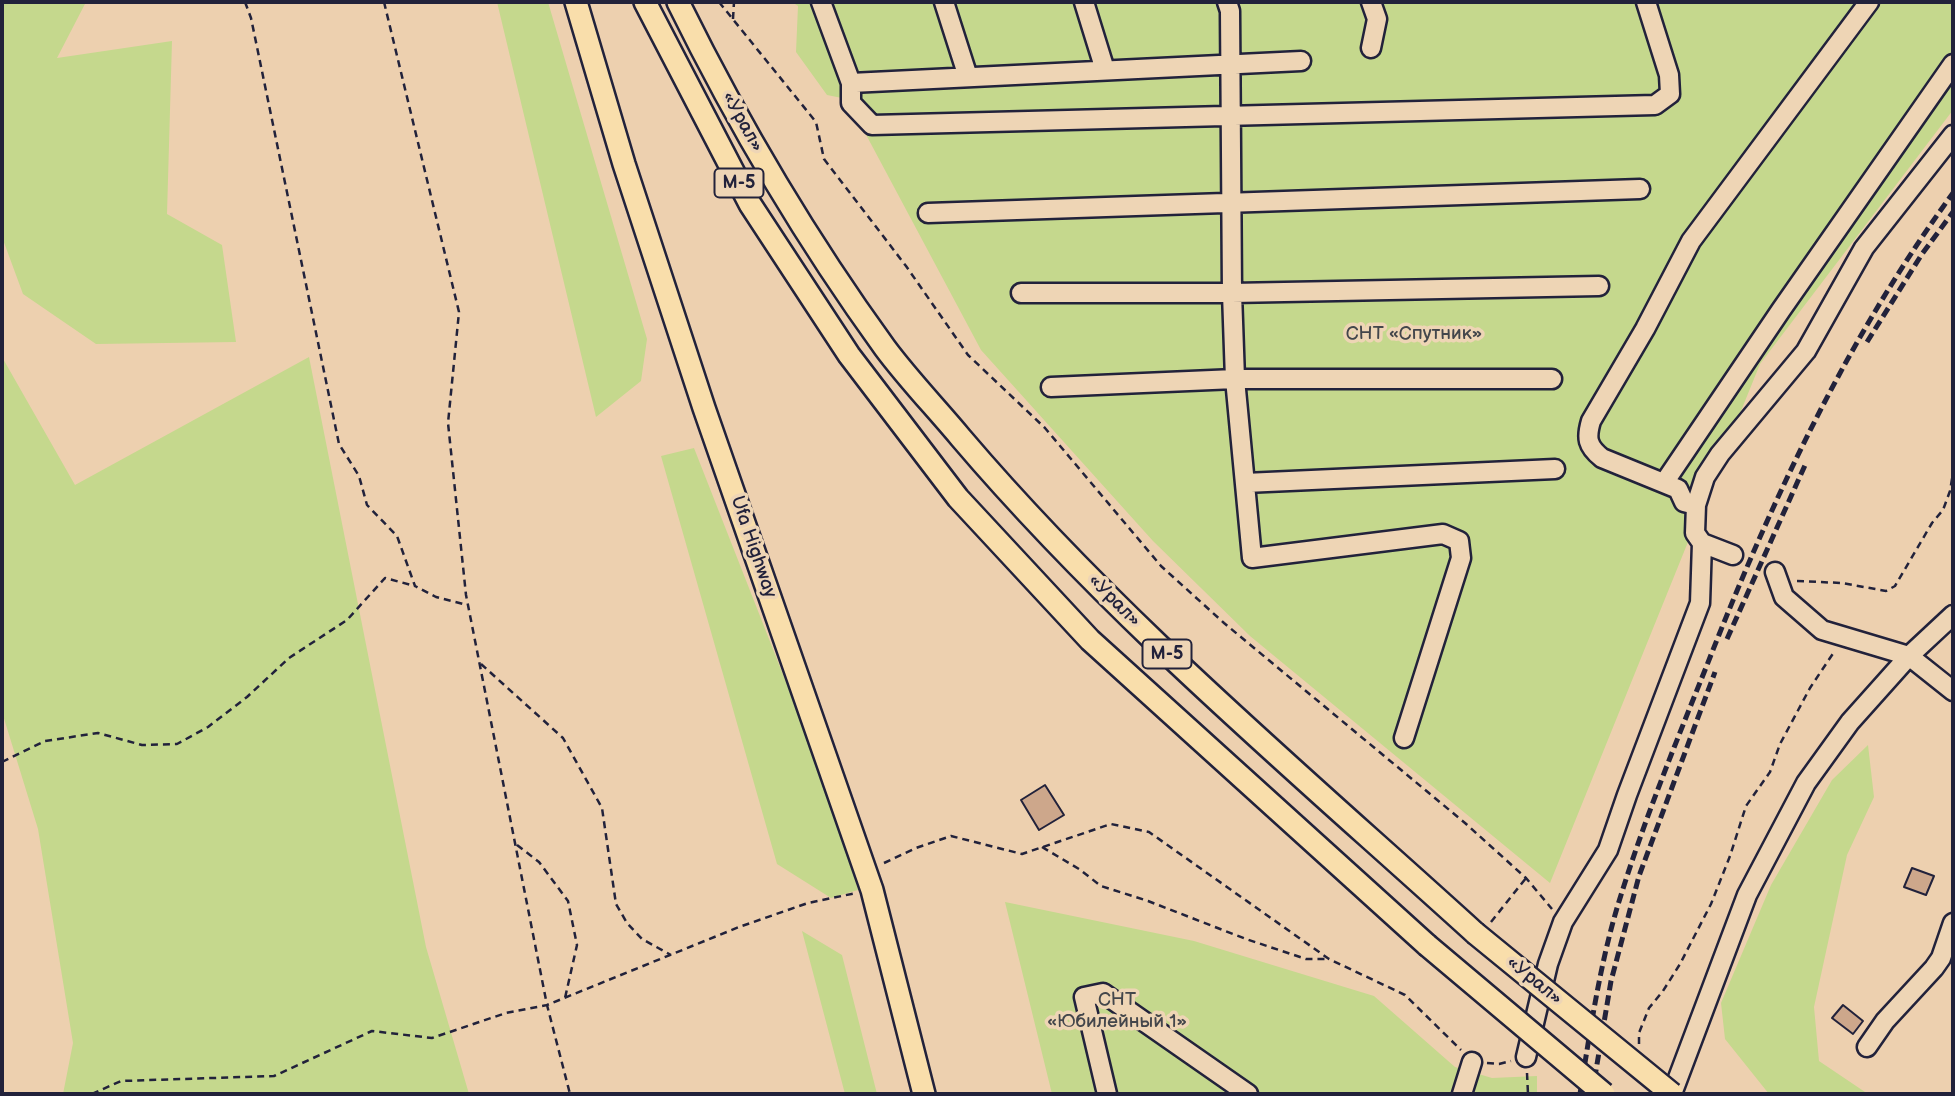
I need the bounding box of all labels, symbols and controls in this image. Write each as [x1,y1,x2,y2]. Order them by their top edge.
street label: «Урал» [716,88,768,156]
road number: М-5 [714,168,764,198]
park label: СНТ «Спутник» [1346,323,1482,345]
street label: Ufa Highway [725,493,781,601]
street label: «Урал» [1083,570,1145,632]
road number: М-5 [1142,640,1192,668]
street label: «Урал» [1501,951,1567,1011]
park label: СНТ «Юбилейный 1» [1047,989,1187,1033]

